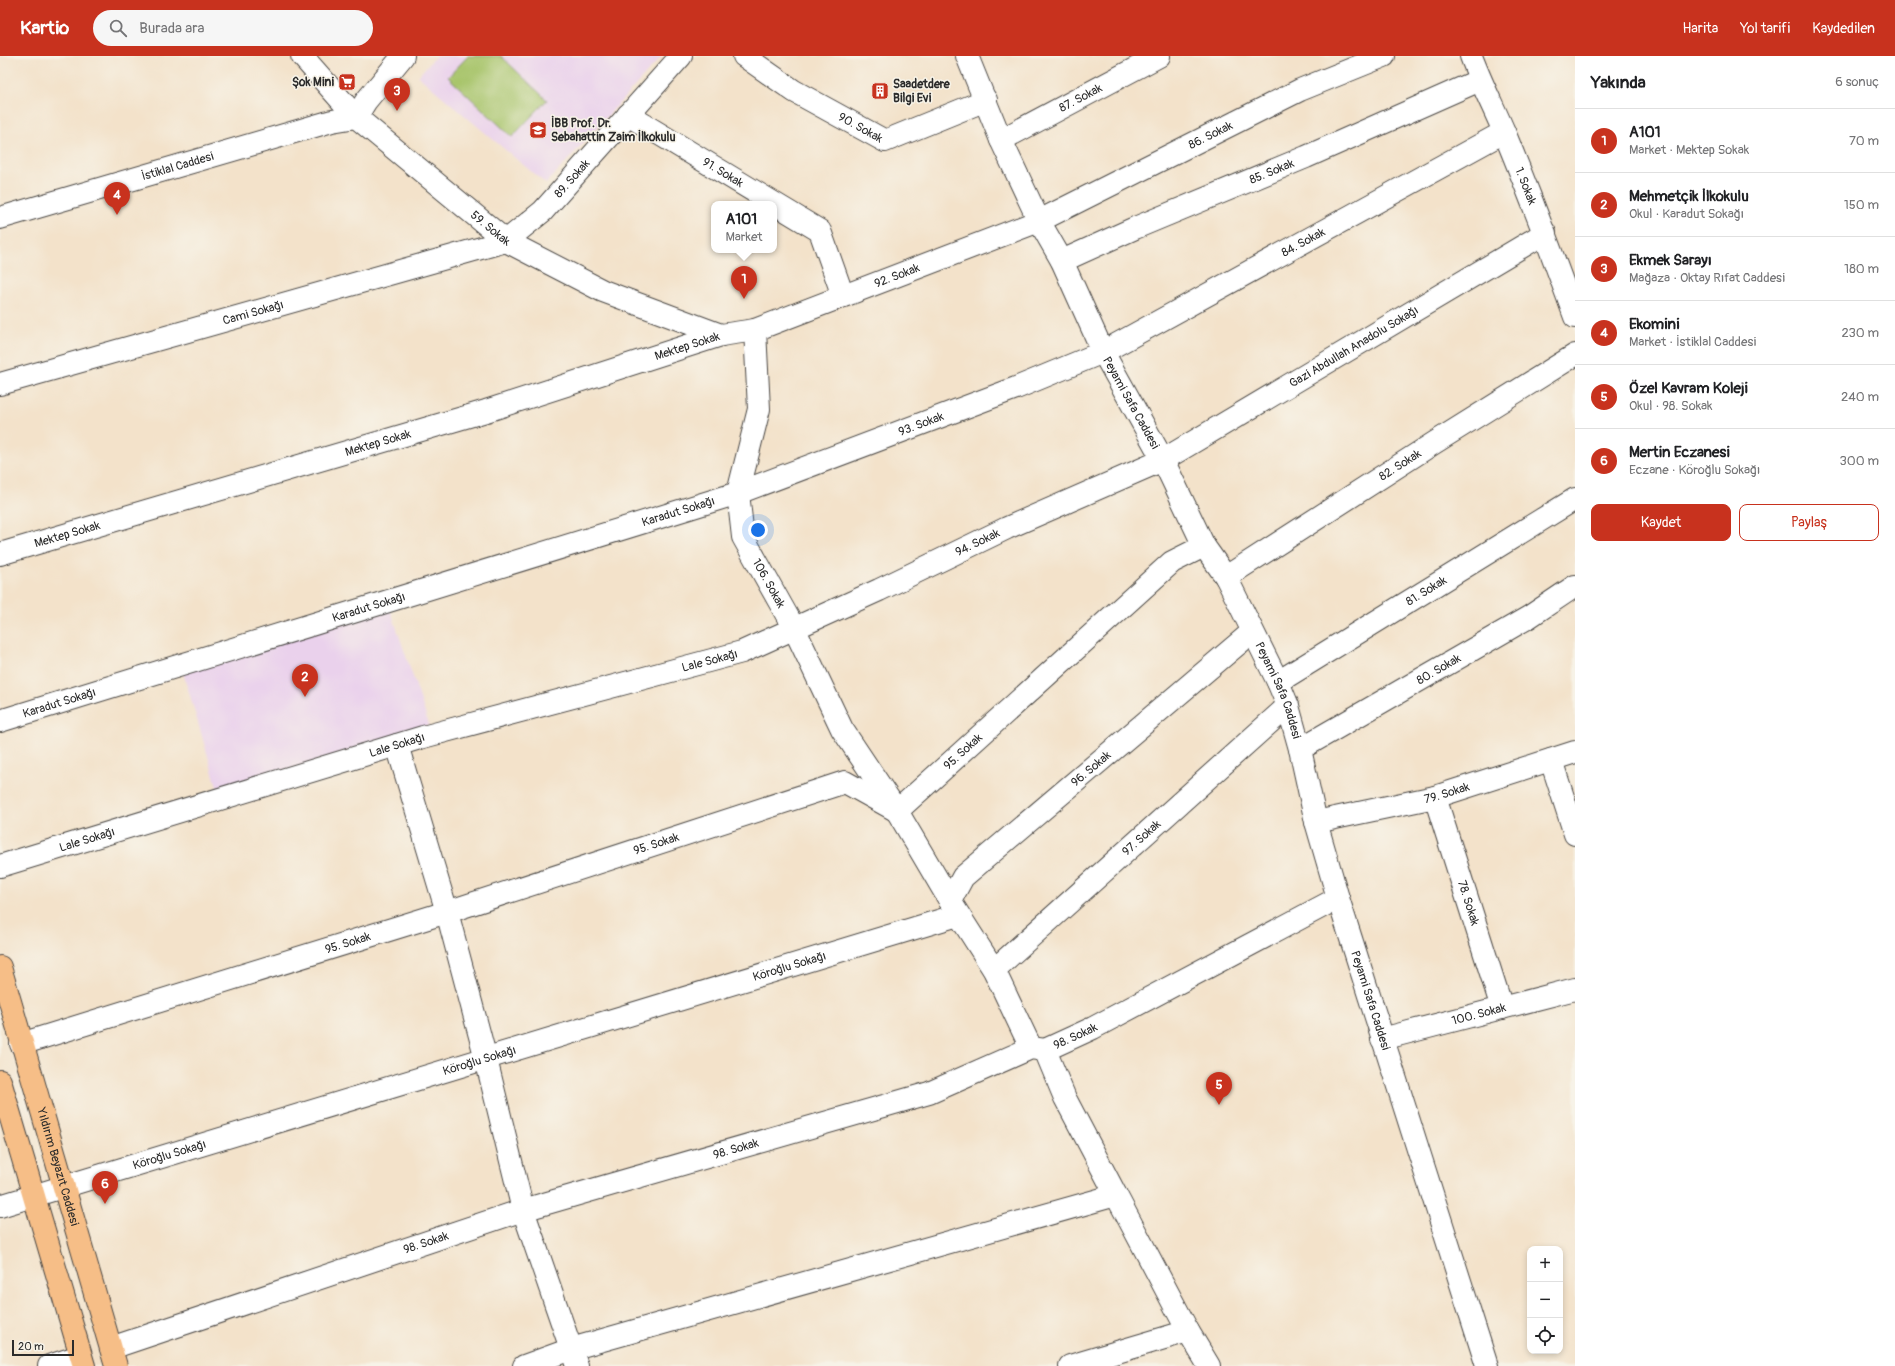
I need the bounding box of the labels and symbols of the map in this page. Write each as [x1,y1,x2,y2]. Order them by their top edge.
supermarket icon: Şok Mini [337,72,357,92]
place label: Şok Mini [292,75,334,90]
place label: Saadetdere Bilgi Evi [893,77,951,106]
pin: 3 [384,78,410,111]
building icon: Saadetdere Bilgi Evi [870,81,890,101]
street label: 87. Sokak [1057,81,1105,116]
street label: 90. Sokak [835,110,885,146]
place label: İBB Prof. Dr. Sebahattin Zaim İlkokulu [551,115,675,145]
street label: 86. Sokak [1186,118,1235,153]
school or university icon: İBB Prof. Dr. Sebahattin Zaim İlkokulu [528,120,548,140]
street label: İstiklal Caddesi [140,149,216,184]
street label: 91. Sokak [700,155,746,191]
street label: 89. Sokak [551,156,593,201]
street label: 85. Sokak [1247,156,1296,188]
street label: 1. Sokak [1511,165,1539,207]
pin: 4 [104,182,130,215]
street label: 59. Sokak [467,208,512,250]
street label: 84. Sokak [1279,225,1328,261]
street label: 92. Sokak [872,261,922,291]
pin: 1 [731,266,757,299]
street label: Cami Sokağı [221,297,285,329]
street label: Gazi Abdullah Anadolu Sokağı [1287,303,1421,391]
street label: Mektep Sokak [653,329,722,364]
street label: Peyami Safa Caddesi [1099,354,1163,452]
street label: 93. Sokak [896,409,946,440]
street label: Mektep Sokak [344,427,413,460]
street label: 82. Sokak [1376,446,1424,484]
street label: Karadut Sokağı [640,494,717,530]
street label: Mektep Sokak [33,518,102,551]
your location [748,520,768,540]
street label: 94. Sokak [953,526,1002,560]
street label: 106. Sokak [749,556,788,611]
street label: 81. Sokak [1403,573,1450,609]
street label: Karadut Sokağı [331,589,407,626]
street label: Peyami Safa Caddesi [1251,640,1304,741]
street label: Lale Sokağı [680,646,740,676]
street label: 80. Sokak [1414,651,1464,688]
pin: 2 [292,664,318,697]
street label: Karadut Sokağı [21,685,98,722]
street label: Lale Sokağı [367,730,427,761]
street label: 95. Sokak [941,730,986,773]
street label: 96. Sokak [1068,748,1114,790]
street label: 79. Sokak [1423,779,1472,807]
street label: 97. Sokak [1119,817,1164,859]
street label: Lale Sokağı [58,824,117,855]
street label: 95. Sokak [632,830,681,859]
street label: 78. Sokak [1454,878,1482,927]
street label: 95. Sokak [323,929,373,957]
street label: Köroğlu Sokağı [751,949,828,985]
street label: Peyami Safa Caddesi [1347,949,1393,1052]
street label: 100. Sokak [1450,1000,1508,1029]
street label: 98. Sokak [1051,1020,1100,1053]
street label: Köroğlu Sokağı [441,1043,518,1079]
pin: 5 [1206,1072,1232,1105]
street label: Yıldırım Beyazıt Caddesi [33,1105,82,1228]
street label: 98. Sokak [712,1135,760,1163]
street label: Köroğlu Sokağı [131,1137,208,1173]
pin: 6 [92,1171,118,1204]
street label: 98. Sokak [402,1229,450,1258]
scale bar [12,1338,74,1357]

